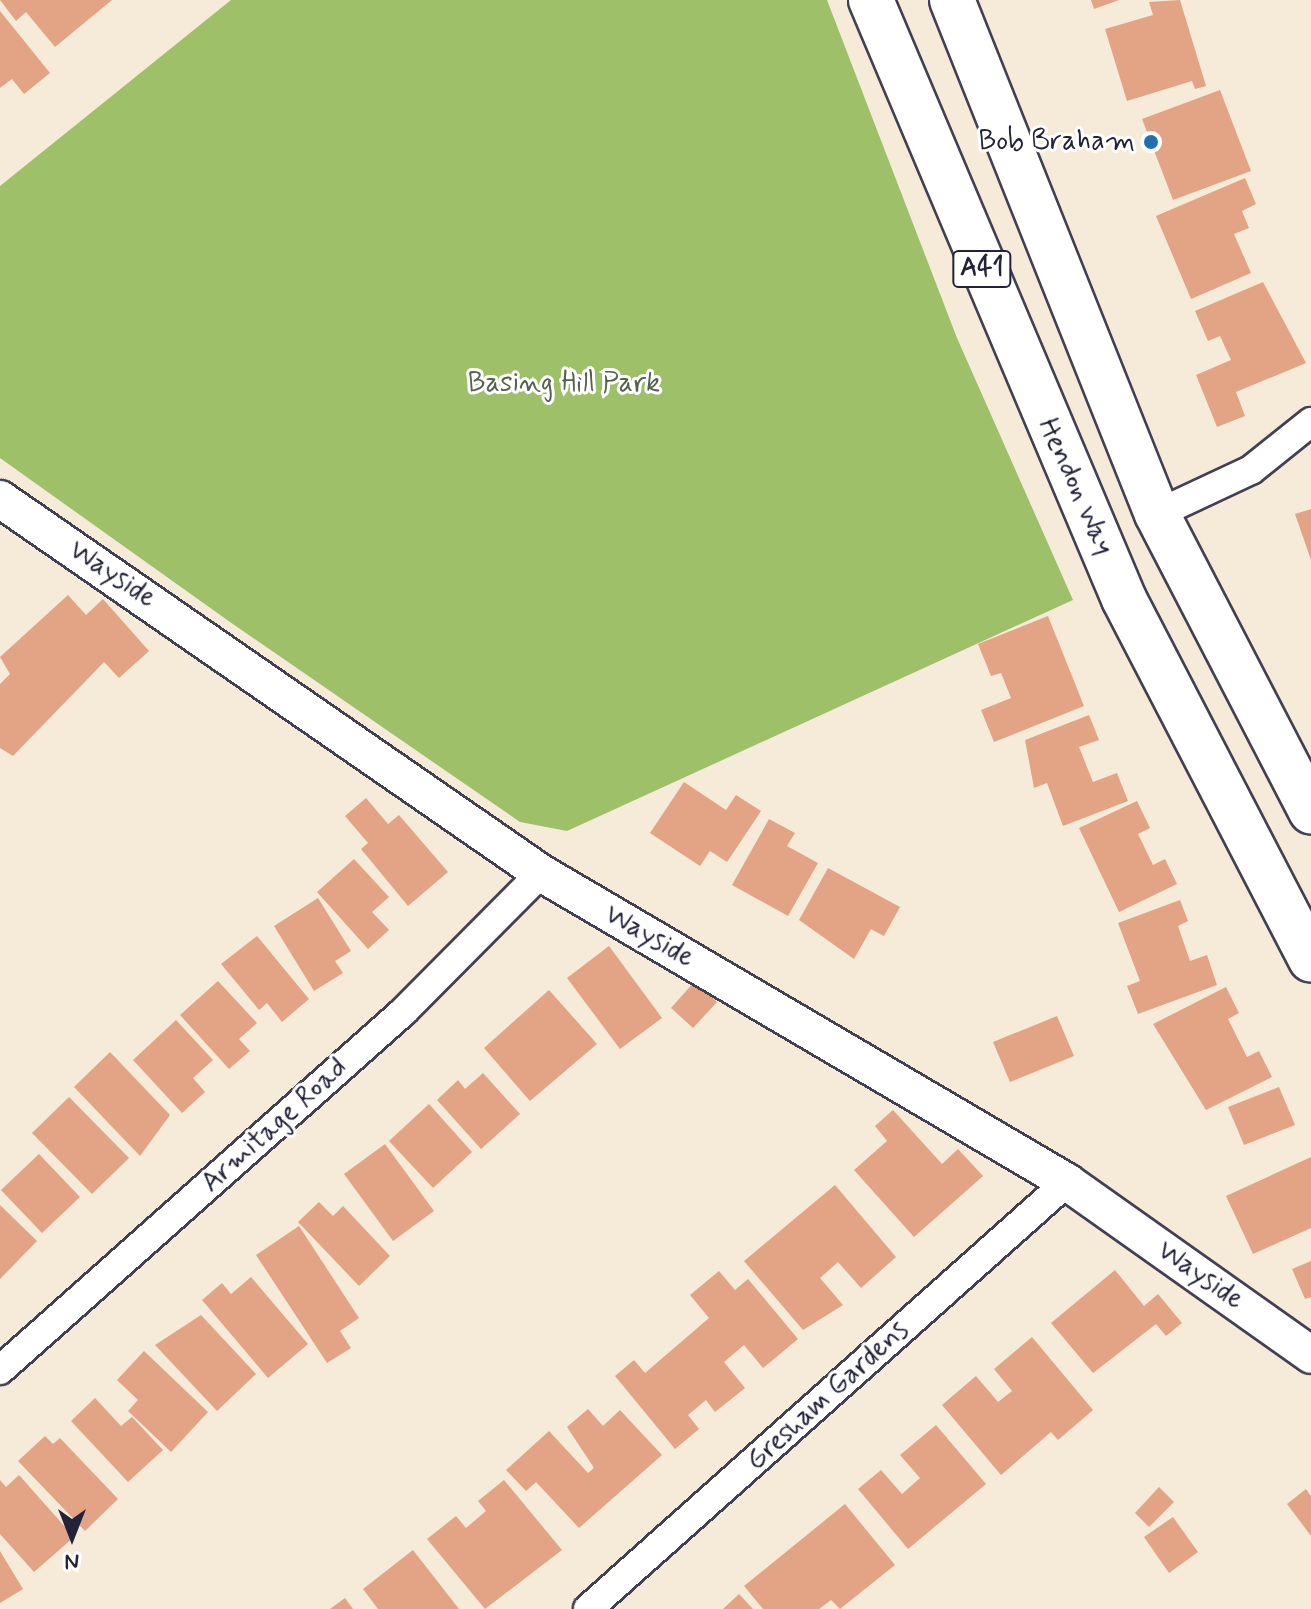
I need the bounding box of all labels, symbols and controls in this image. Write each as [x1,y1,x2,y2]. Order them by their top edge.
place label: Bob Braham [990,125,1135,159]
marker: Bob Braham [1142,133,1160,151]
road number: A41 [952,247,1012,291]
park label: Basing Hill Park [467,367,661,401]
street label: Hendon Way [1029,412,1121,562]
street label: Wayside [62,534,162,616]
street label: Wayside [598,898,700,976]
street label: Armitage Road [196,1053,354,1199]
street label: Wayside [1150,1234,1250,1318]
street label: Gresham Gardens [740,1314,916,1478]
north arrow [32,1497,112,1577]
text: N [65,1547,79,1575]

